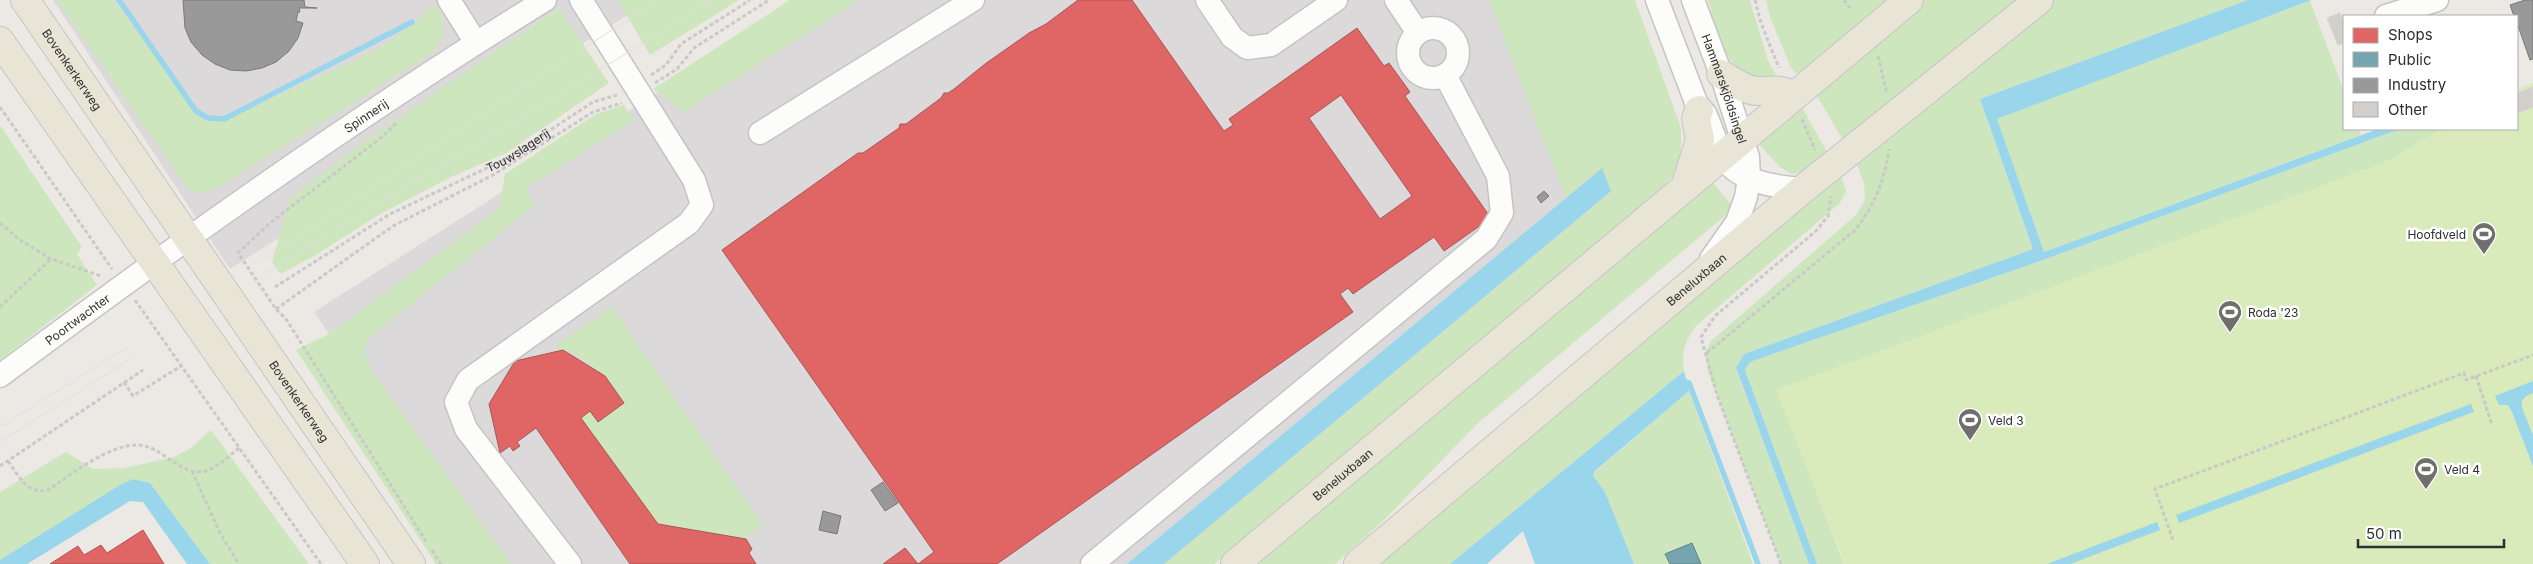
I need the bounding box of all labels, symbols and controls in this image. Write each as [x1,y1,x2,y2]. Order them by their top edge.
legend [2343,15,2518,130]
text: Shops [2388,25,2433,44]
street label: Bovenkerkerweg [39,26,106,113]
street label: Hammarskjöldsingel [1699,32,1751,145]
text: Public [2388,50,2431,69]
text: Industry [2388,75,2447,94]
street label: Spinnerij [341,95,391,136]
text: Other [2388,100,2428,119]
street label: Touwslagerij [483,125,552,175]
sports icon: Hoofdveld [2471,221,2497,255]
place label: Hoofdveld [2407,227,2466,242]
street label: Beneluxbaan [1663,250,1729,309]
street label: Poortwachter [42,290,113,348]
sports icon: Roda '23 [2217,299,2243,333]
place label: Roda '23 [2248,305,2299,320]
street label: Bovenkerkerweg [266,357,333,445]
sports icon: Veld 3 [1957,407,1983,441]
place label: Veld 3 [1988,413,2024,428]
street label: Beneluxbaan [1309,445,1375,504]
sports icon: Veld 4 [2413,456,2439,490]
place label: Veld 4 [2444,462,2480,477]
scale bar [2358,516,2504,548]
text: 50 m [2366,524,2402,543]

